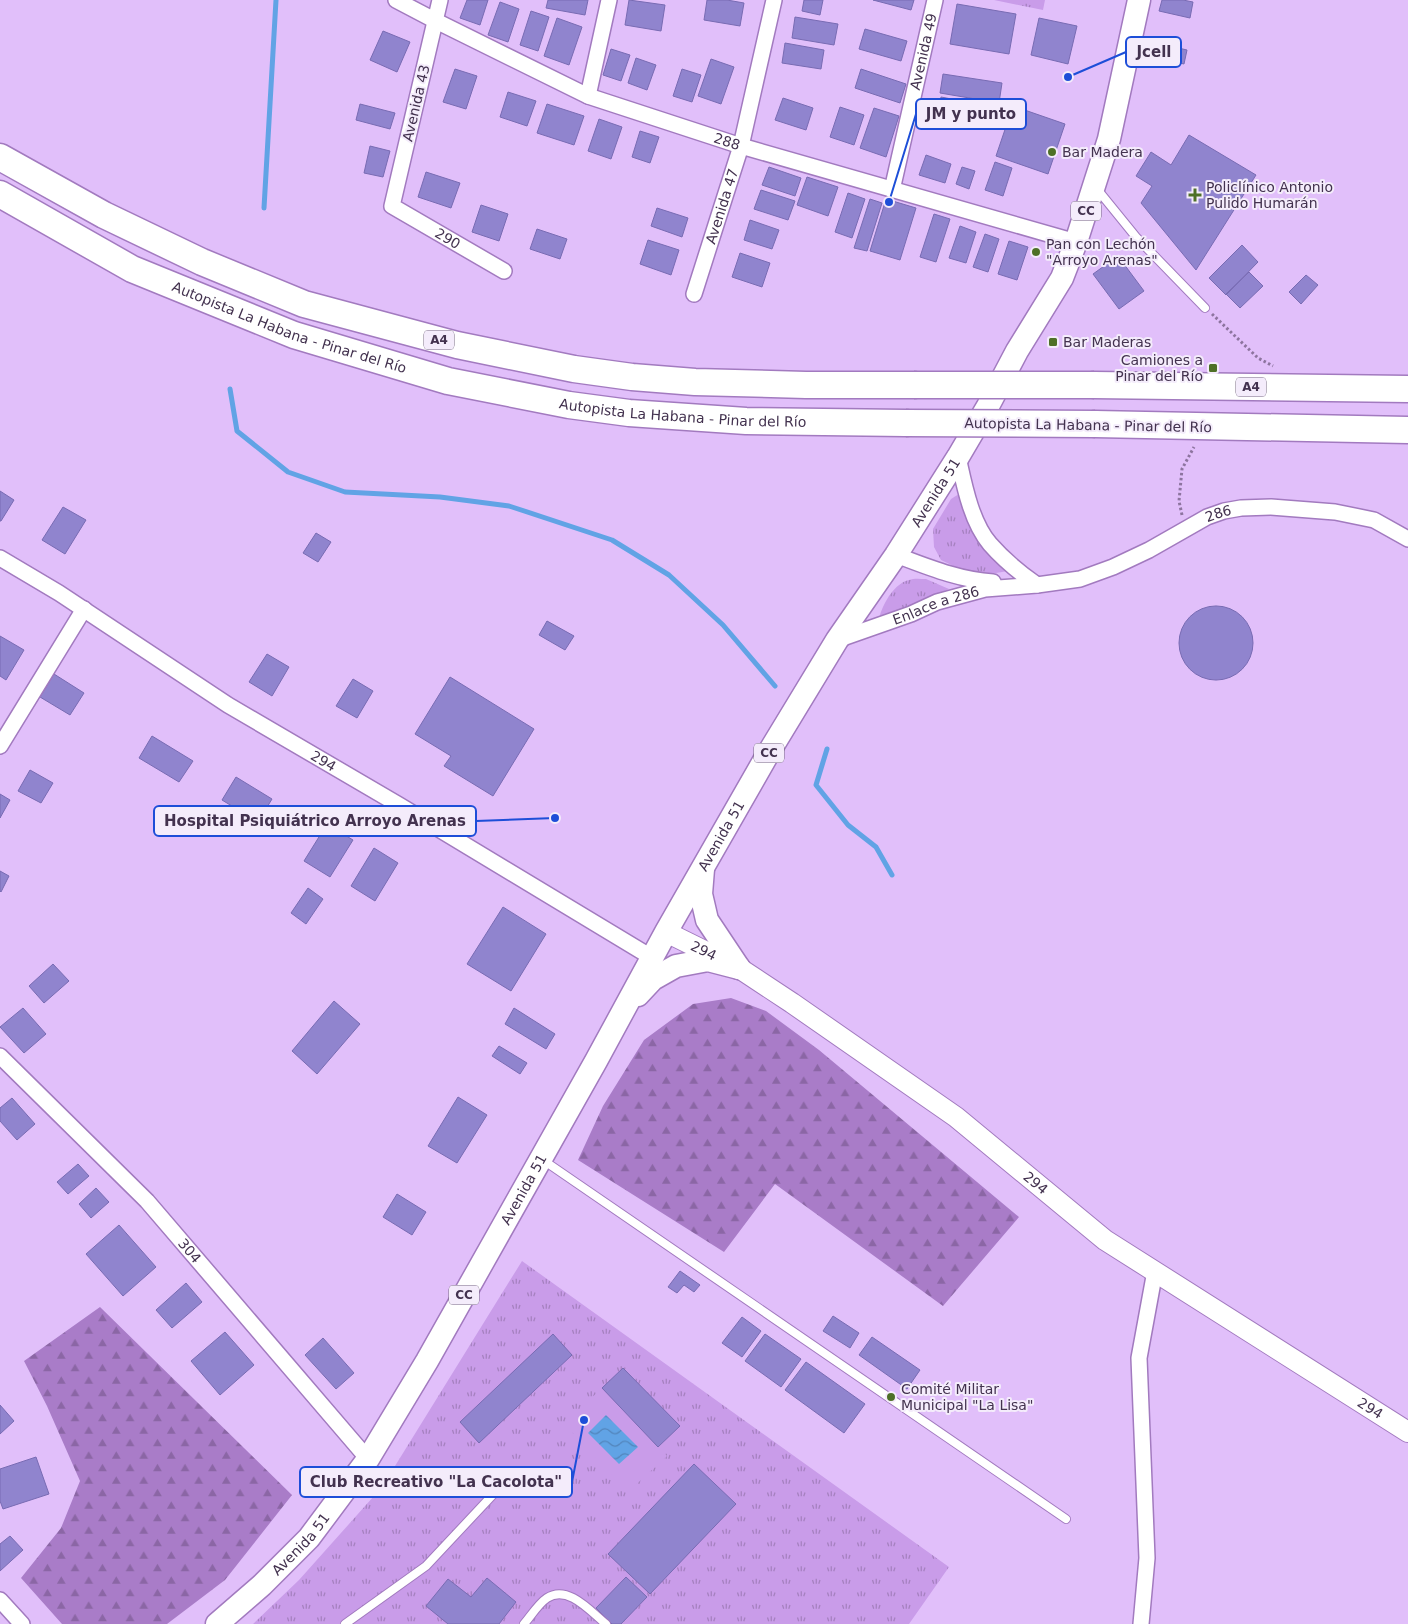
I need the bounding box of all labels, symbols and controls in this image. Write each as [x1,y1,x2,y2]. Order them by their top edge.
street label: Avenida 49 [907,12,940,91]
callout: Jcell [1126,37,1181,67]
text: Jcell [1136,43,1171,61]
street label: Avenida 43 [399,63,433,143]
callout: JM y punto [916,99,1026,129]
text: JM y punto [925,105,1016,123]
street label: 288 [712,130,742,153]
place label: Bar Madera [1062,144,1143,160]
marker: Bar Madera [1046,146,1058,158]
street label: Avenida 47 [702,167,741,246]
place label: Policlínico Antonio Pulido Humarán [1206,179,1333,211]
marker: Policlínico Antonio Pulido Humarán [1188,188,1202,202]
road number: CC [1071,202,1101,220]
street label: 290 [432,225,463,252]
place label: Pan con Lechón "Arroyo Arenas" [1046,236,1158,268]
marker: Pan con Lechón "Arroyo Arenas" [1030,246,1042,258]
street label: Autopista La Habana - Pinar del Río [170,278,409,376]
road number: A4 [424,330,454,350]
place label: Bar Maderas [1063,334,1151,350]
marker: Bar Maderas [1047,336,1059,348]
place label: Camiones a Pinar del Río [1115,352,1203,384]
marker: Camiones a Pinar del Río [1207,362,1219,374]
road number: A4 [1236,378,1266,397]
street label: Autopista La Habana - Pinar del Río [558,395,806,430]
street label: Autopista La Habana - Pinar del Río [964,415,1212,435]
street label: Avenida 51 [908,455,963,530]
street label: 286 [1203,502,1233,525]
street label: Enlace a 286 [891,583,981,628]
road number: CC [754,744,784,762]
street label: 294 [308,747,339,775]
street label: Avenida 51 [695,798,747,874]
callout: Hospital Psiquiátrico Arroyo Arenas [154,806,476,836]
text: Hospital Psiquiátrico Arroyo Arenas [164,812,466,830]
street label: 294 [688,937,719,964]
street label: Avenida 51 [498,1151,550,1227]
street label: 294 [1020,1168,1051,1198]
street label: 304 [175,1235,204,1266]
road number: CC [449,1286,479,1304]
place label: Comité Militar Municipal "La Lisa" [901,1381,1033,1413]
marker: Comité Militar Municipal "La Lisa" [885,1391,897,1403]
street label: 294 [1355,1394,1386,1422]
callout: Club Recreativo "La Cacolota" [300,1467,572,1497]
text: Club Recreativo "La Cacolota" [310,1473,562,1491]
street label: Avenida 51 [269,1510,333,1578]

